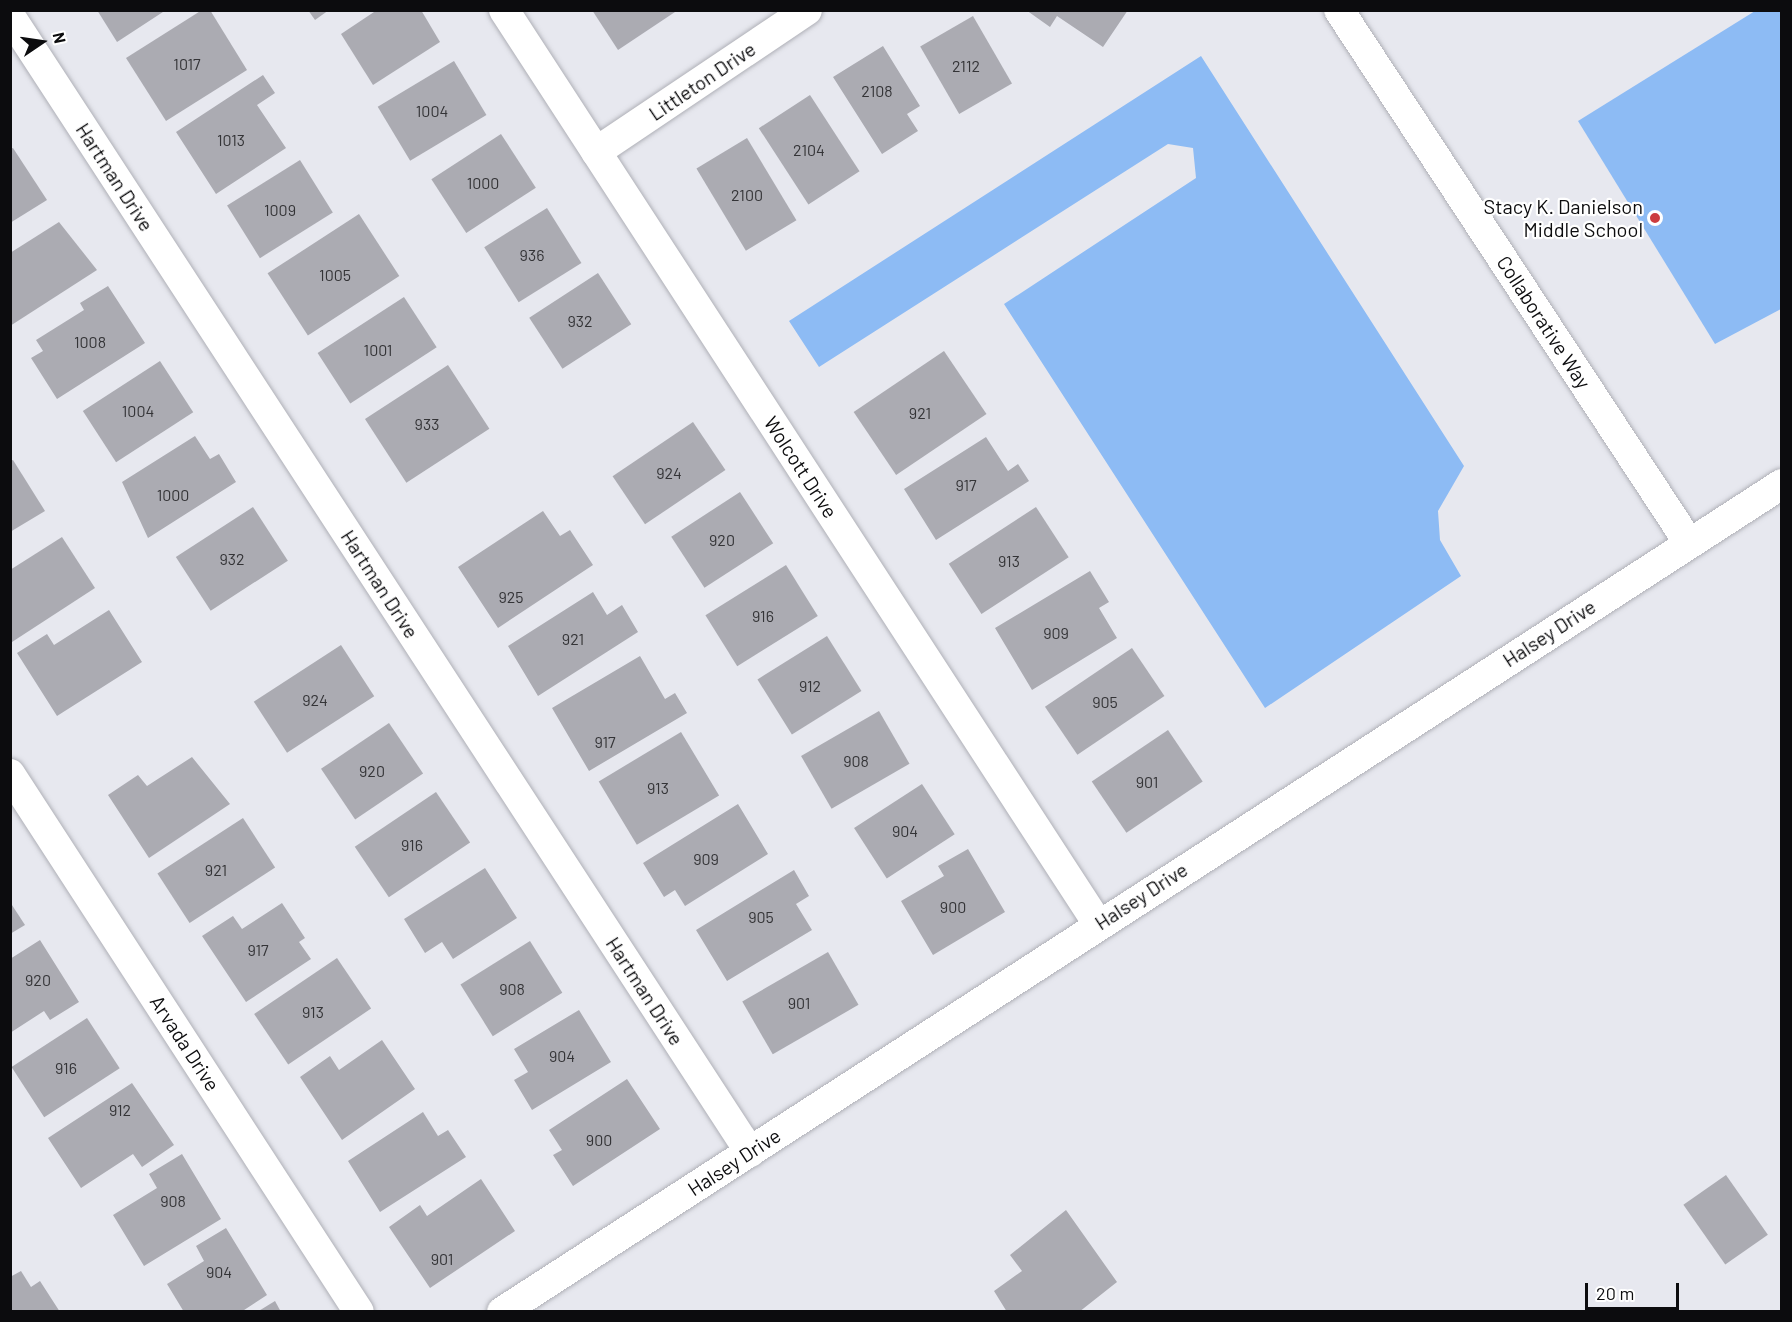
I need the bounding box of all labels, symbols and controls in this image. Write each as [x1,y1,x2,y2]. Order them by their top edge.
north arrow [12,12,72,72]
text: N [50,31,70,45]
street label: Littleton Drive [644,37,760,125]
house number: 1017 [173,54,201,74]
house number: 2112 [952,56,980,76]
house number: 2108 [861,81,893,101]
house number: 1004 [416,101,448,121]
street label: Hartman Drive [71,118,159,236]
house number: 1013 [217,130,245,150]
house number: 2104 [793,140,825,160]
house number: 1000 [467,173,499,193]
house number: 2100 [731,185,763,205]
place label: Stacy K. Danielson Middle School [1484,195,1643,242]
house number: 1009 [264,200,296,220]
marker: Stacy K. Danielson Middle School [1648,211,1662,225]
house number: 936 [520,245,544,265]
street label: Collaborative Way [1492,251,1596,393]
house number: 1005 [319,265,351,285]
house number: 932 [567,311,593,331]
house number: 1008 [74,332,106,352]
house number: 1001 [364,340,392,360]
house number: 1004 [122,401,154,421]
house number: 921 [909,403,931,423]
street label: Wolcott Drive [759,412,843,522]
house number: 933 [415,414,439,434]
house number: 924 [656,463,682,483]
house number: 917 [955,475,977,495]
house number: 1000 [157,485,189,505]
street label: Hartman Drive [336,525,424,643]
house number: 920 [709,530,735,550]
house number: 932 [219,549,245,569]
house number: 913 [998,551,1020,571]
house number: 925 [498,587,524,607]
street label: Halsey Drive [1498,594,1600,672]
house number: 916 [752,606,774,626]
house number: 909 [1043,623,1069,643]
house number: 921 [562,629,584,649]
house number: 912 [799,676,821,696]
house number: 924 [302,690,328,710]
house number: 905 [1092,692,1118,712]
house number: 917 [594,732,616,752]
house number: 908 [843,751,869,771]
house number: 920 [359,761,385,781]
house number: 901 [1136,772,1158,792]
house number: 913 [647,778,669,798]
house number: 904 [892,821,918,841]
house number: 916 [401,835,423,855]
house number: 909 [693,849,719,869]
street label: Halsey Drive [1090,857,1192,935]
house number: 921 [205,860,227,880]
house number: 900 [940,897,966,917]
house number: 905 [748,907,774,927]
street label: Hartman Drive [601,932,689,1050]
house number: 917 [247,940,269,960]
house number: 920 [25,970,51,990]
house number: 908 [499,979,525,999]
street label: Arvada Drive [145,991,225,1095]
house number: 901 [788,993,810,1013]
house number: 913 [302,1002,324,1022]
house number: 904 [549,1046,575,1066]
house number: 916 [55,1058,77,1078]
house number: 912 [109,1100,131,1120]
street label: Halsey Drive [683,1123,785,1201]
house number: 900 [586,1130,612,1150]
house number: 908 [160,1191,186,1211]
house number: 901 [431,1249,453,1269]
house number: 904 [206,1262,232,1282]
scale bar [1588,1271,1682,1309]
text: 20 m [1596,1282,1634,1304]

